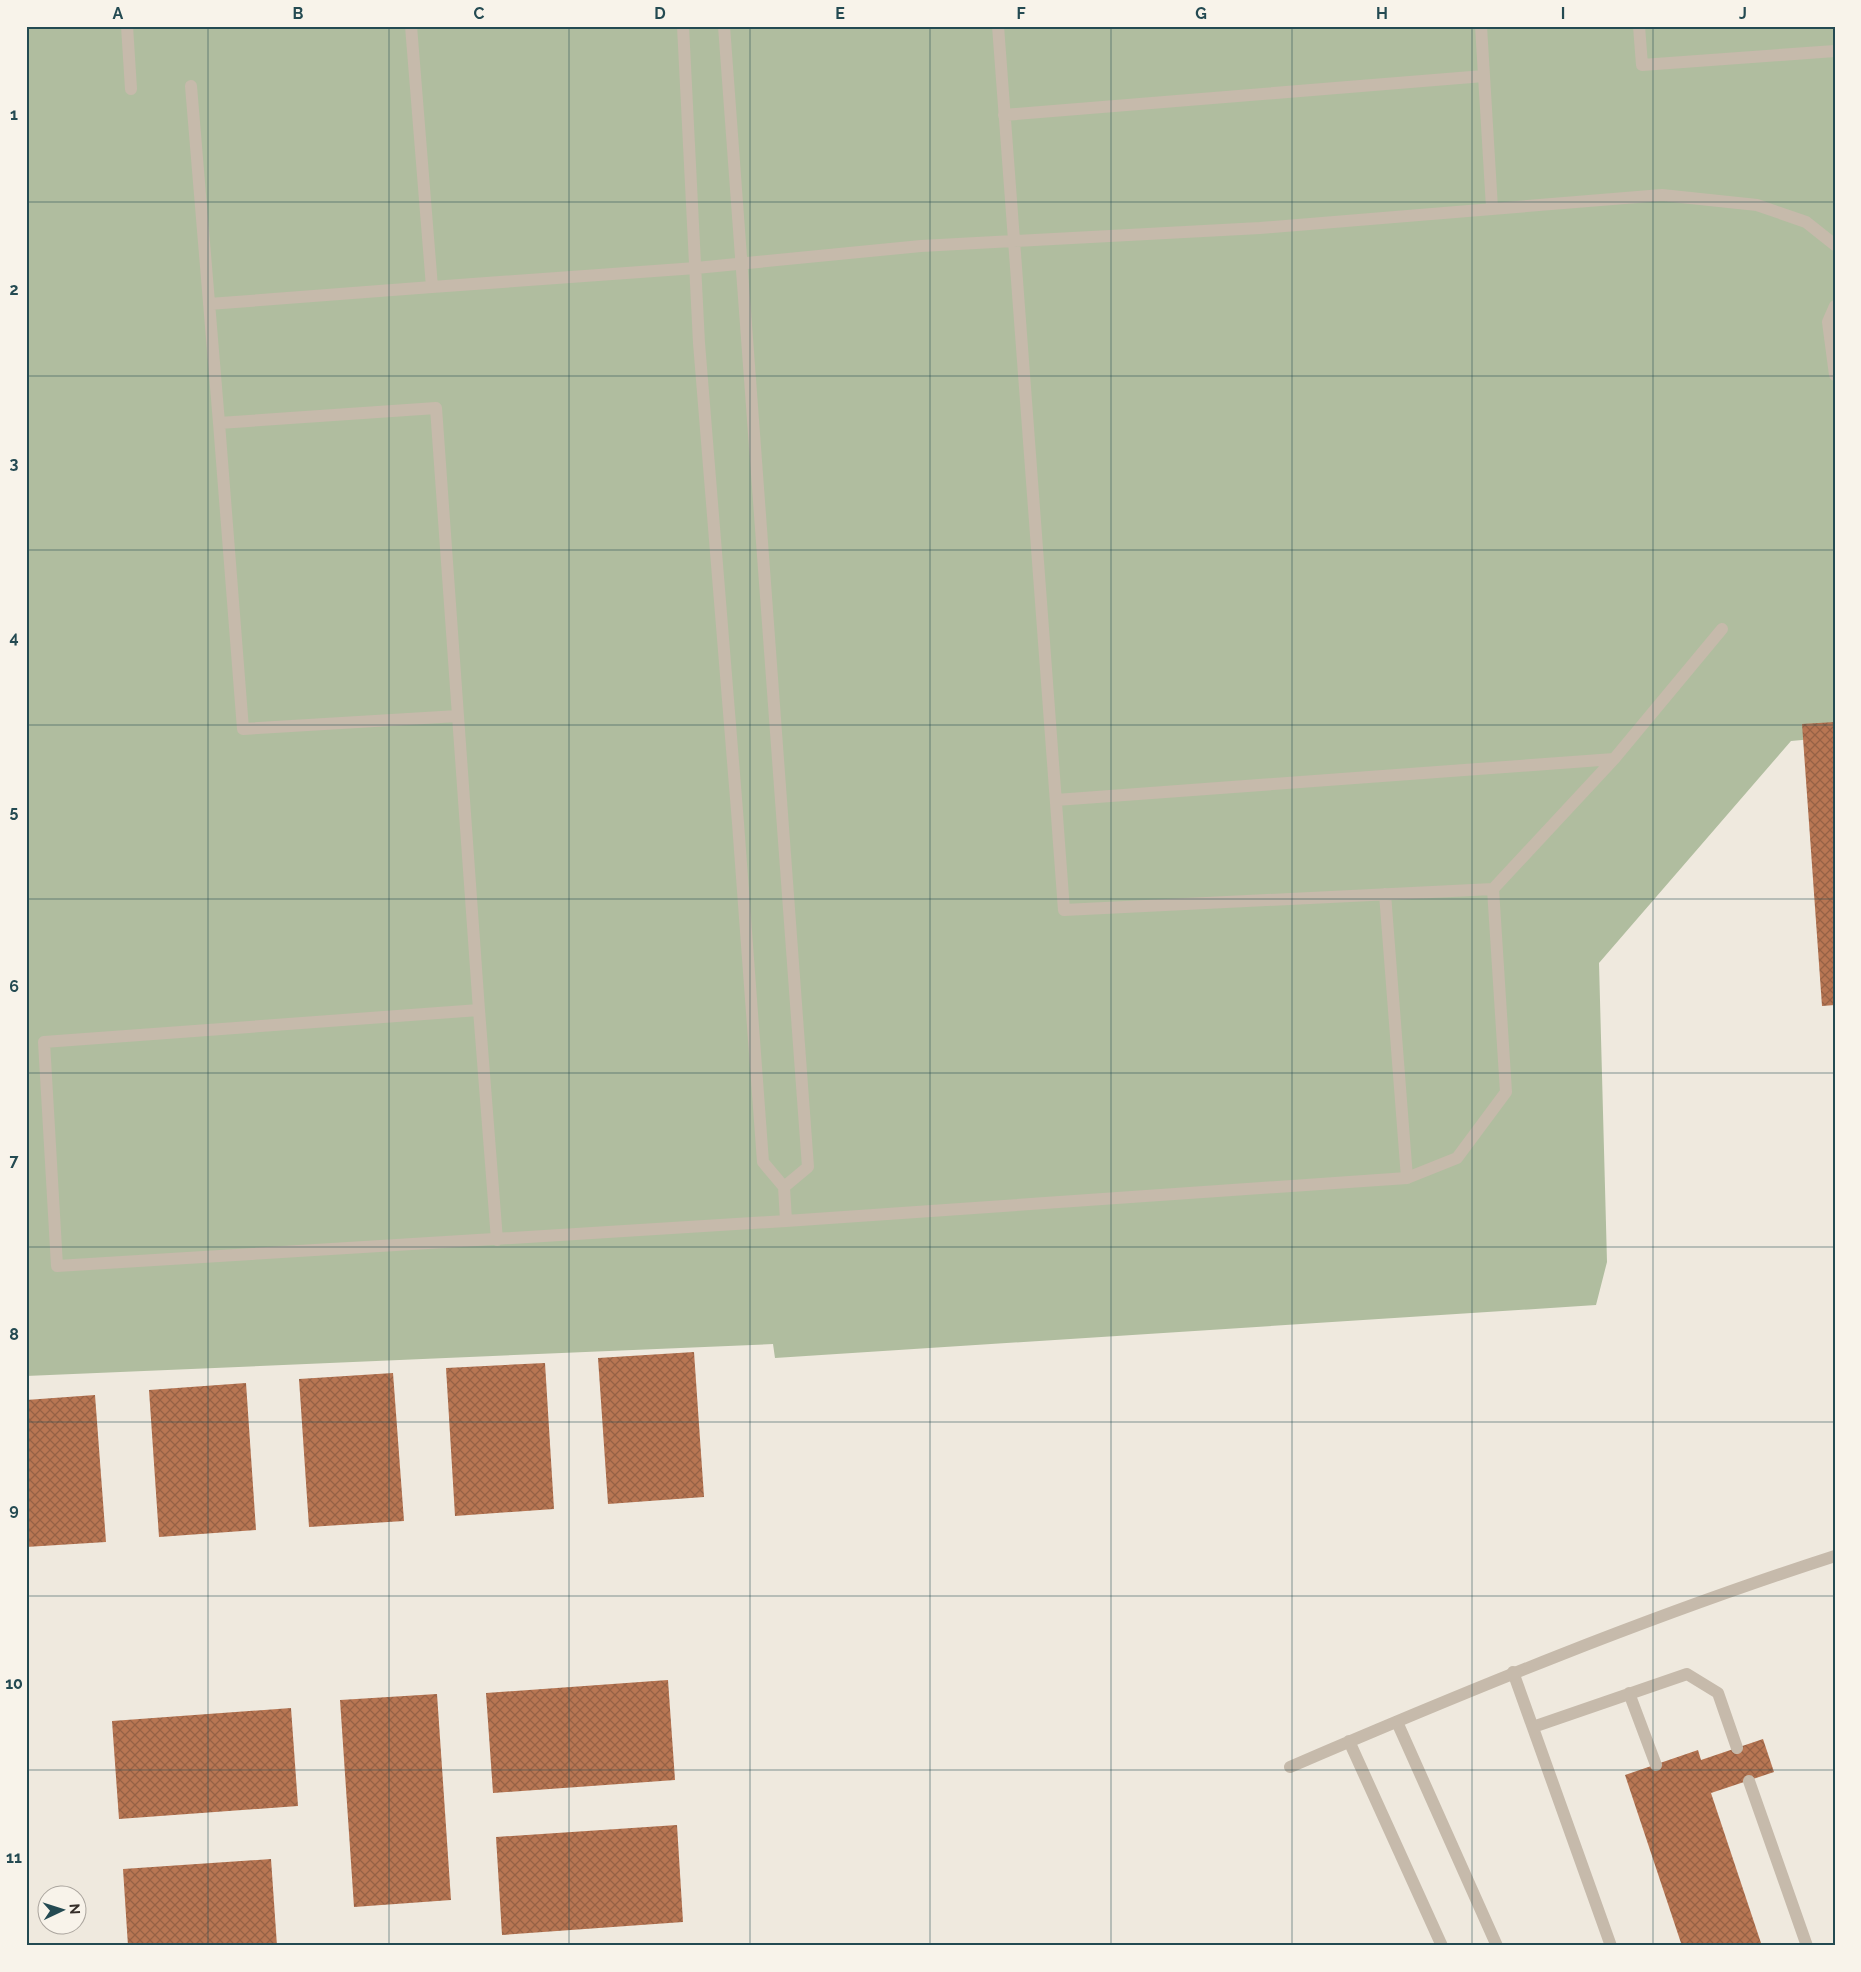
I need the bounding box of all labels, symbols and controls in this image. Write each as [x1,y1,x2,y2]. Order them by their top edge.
text: A [113,4,124,23]
text: B [293,4,304,23]
text: C [474,4,485,23]
text: D [654,4,666,23]
text: E [835,4,845,23]
text: F [1016,4,1026,23]
text: G [1195,4,1207,23]
text: H [1376,4,1388,23]
text: I [1561,4,1565,23]
text: J [1739,4,1747,23]
text: 1 [10,105,18,124]
text: 2 [9,280,19,299]
text: 3 [10,454,19,473]
text: 4 [9,628,19,647]
text: 5 [10,802,19,821]
text: 6 [9,977,19,996]
text: 7 [10,1151,19,1170]
text: 8 [9,1325,19,1344]
text: 9 [9,1500,19,1519]
text: 10 [5,1674,23,1693]
text: 11 [6,1848,22,1867]
north arrow [38,1884,88,1934]
text: N [67,1903,83,1915]

